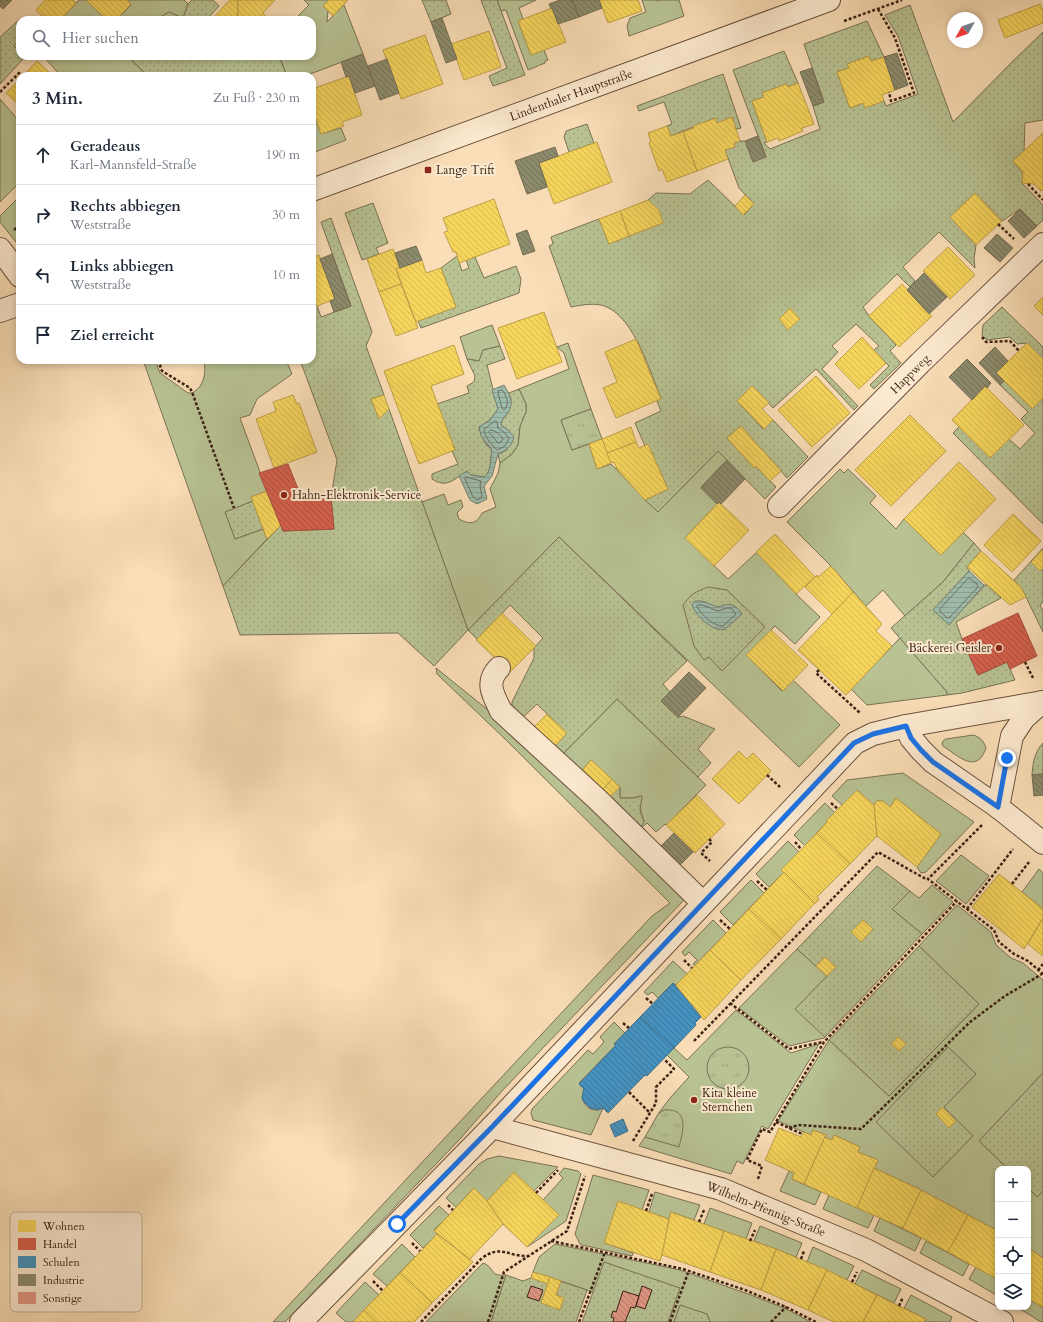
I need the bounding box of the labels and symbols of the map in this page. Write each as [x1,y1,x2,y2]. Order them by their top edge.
north arrow [947,12,983,48]
street label: Lindenthaler Hauptstraße [507,65,635,125]
place label: Lange Trift [436,162,495,178]
marker: Lange Trift [423,165,433,175]
street label: Happweg [887,351,933,397]
place label: Hahn-Elektronik-Service [292,487,421,503]
marker: Hahn-Elektronik-Service [279,490,289,500]
place label: Bäckerei Geisler [909,640,992,656]
marker: Bäckerei Geisler [994,643,1004,653]
route end [998,749,1016,767]
place label: Kita kleine Sternchen [702,1085,757,1115]
marker: Kita kleine Sternchen [689,1095,699,1105]
street label: Wilhelm-Pfennig-Straße [703,1177,828,1240]
legend [10,1212,142,1312]
route start [388,1215,406,1233]
text: Wohnen [42,1219,85,1234]
text: Handel [43,1237,77,1252]
text: Schulen [43,1255,80,1270]
text: Industrie [43,1273,84,1288]
text: Sonstige [43,1291,82,1306]

